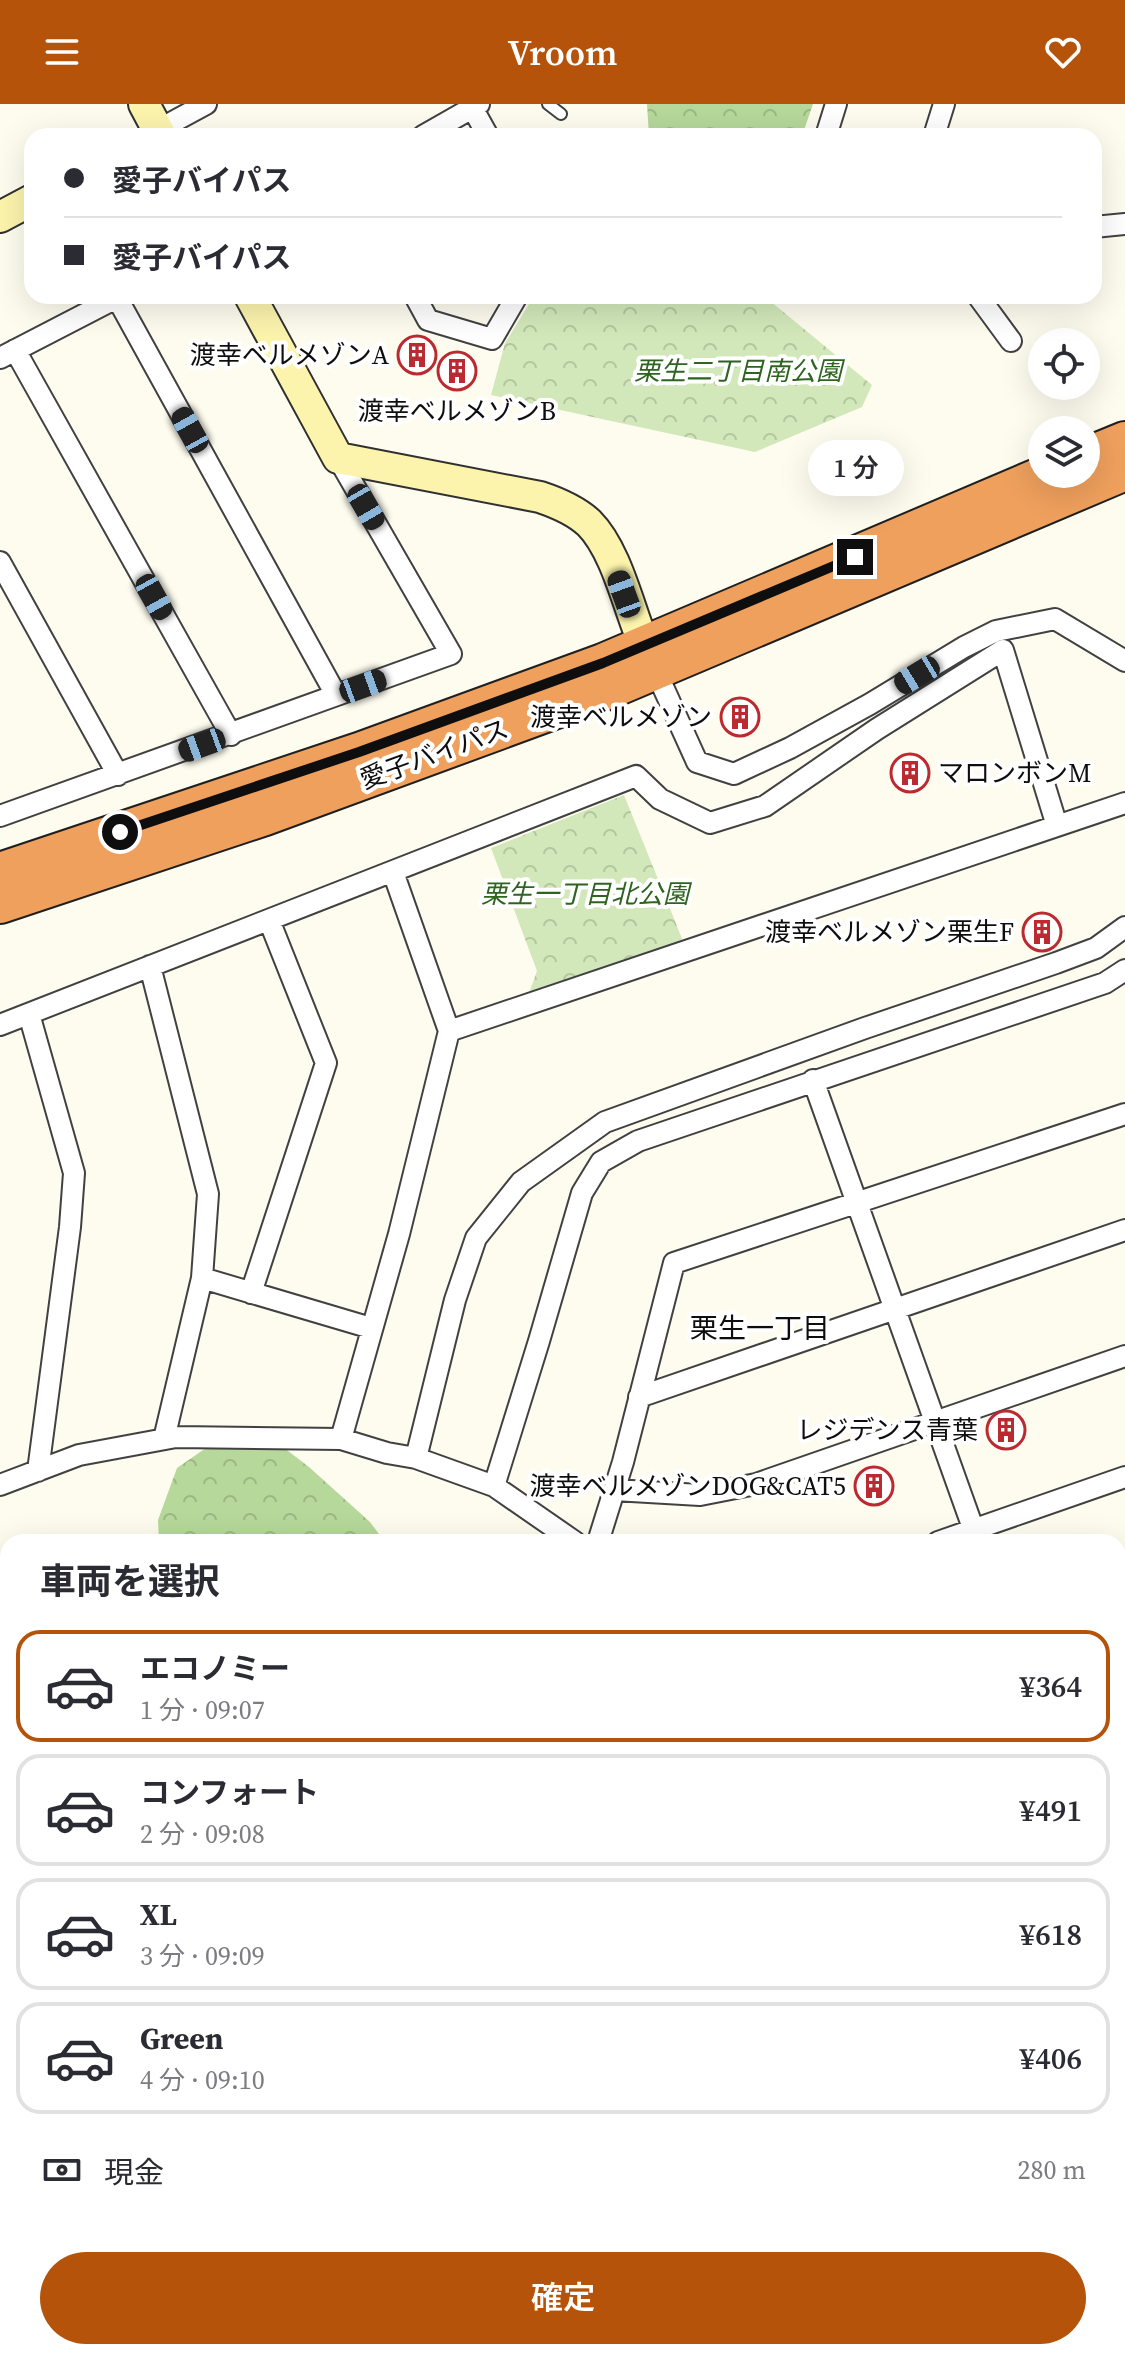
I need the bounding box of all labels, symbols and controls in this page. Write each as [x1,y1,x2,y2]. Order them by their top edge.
text: Vroom [507,28,618,77]
icon: menu [40,30,84,74]
icon: heart [1041,30,1085,74]
text: 愛子バイパス [112,160,291,201]
text: 愛子バイパス [112,237,291,278]
map controls [1028,328,1100,488]
button: locate [1028,328,1100,400]
building icon: 渡幸ベルメゾンA [396,334,438,376]
place label: 渡幸ベルメゾンA [190,337,389,373]
building icon: 渡幸ベルメゾンB [436,350,478,392]
park label: 栗生二丁目南公園 [634,353,846,389]
place label: 渡幸ベルメゾンB [358,393,556,429]
car [168,403,212,457]
button: layers [1028,416,1100,488]
callout: 1 分 [807,441,903,497]
text: 1 分 [833,450,879,486]
car [344,480,388,534]
route end [837,539,873,575]
car [605,567,643,621]
car [132,570,176,624]
car [890,652,944,698]
car [336,667,390,705]
building icon: 渡幸ベルメゾン [719,696,761,738]
place label: 渡幸ベルメゾン [530,699,712,735]
street label: 愛子バイパス [355,710,513,798]
car [175,726,229,764]
building icon: マロンボンM [889,752,931,794]
place label: マロンボンM [938,755,1091,791]
route start [102,814,138,850]
park label: 栗生一丁目北公園 [481,876,693,912]
building icon: 渡幸ベルメゾン栗生F [1021,911,1063,953]
place label: 渡幸ベルメゾン栗生F [765,914,1014,950]
district label: 栗生一丁目 [690,1309,830,1347]
building icon: レジデンス青葉 [985,1409,1027,1451]
place label: レジデンス青葉 [797,1412,978,1448]
building icon: 渡幸ベルメゾンDOG&CAT5 [853,1465,895,1507]
place label: 渡幸ベルメゾンDOG&CAT5 [529,1468,846,1504]
text: 車両を選択 [40,1557,220,1606]
text: エコノミー [140,1648,290,1689]
icon: car [44,1650,116,1722]
text: ¥364 [1020,1666,1082,1707]
text: 1 分 · 09:07 [140,1692,265,1728]
text: コンフォート [140,1772,319,1813]
icon: car [44,1774,116,1846]
text: ¥491 [1020,1790,1082,1831]
text: 2 分 · 09:08 [140,1816,265,1852]
text: XL [140,1894,177,1935]
icon: car [44,1898,116,1970]
text: ¥618 [1020,1914,1082,1955]
text: 3 分 · 09:09 [140,1938,265,1974]
text: Green [140,2018,223,2059]
icon: car [44,2022,116,2094]
text: ¥406 [1020,2038,1082,2079]
text: 4 分 · 09:10 [140,2062,265,2098]
icon: cash [40,2148,84,2192]
text: 現金 [104,2152,164,2193]
text: 280 m [1018,2152,1086,2188]
button: 確定 [40,2252,1086,2344]

